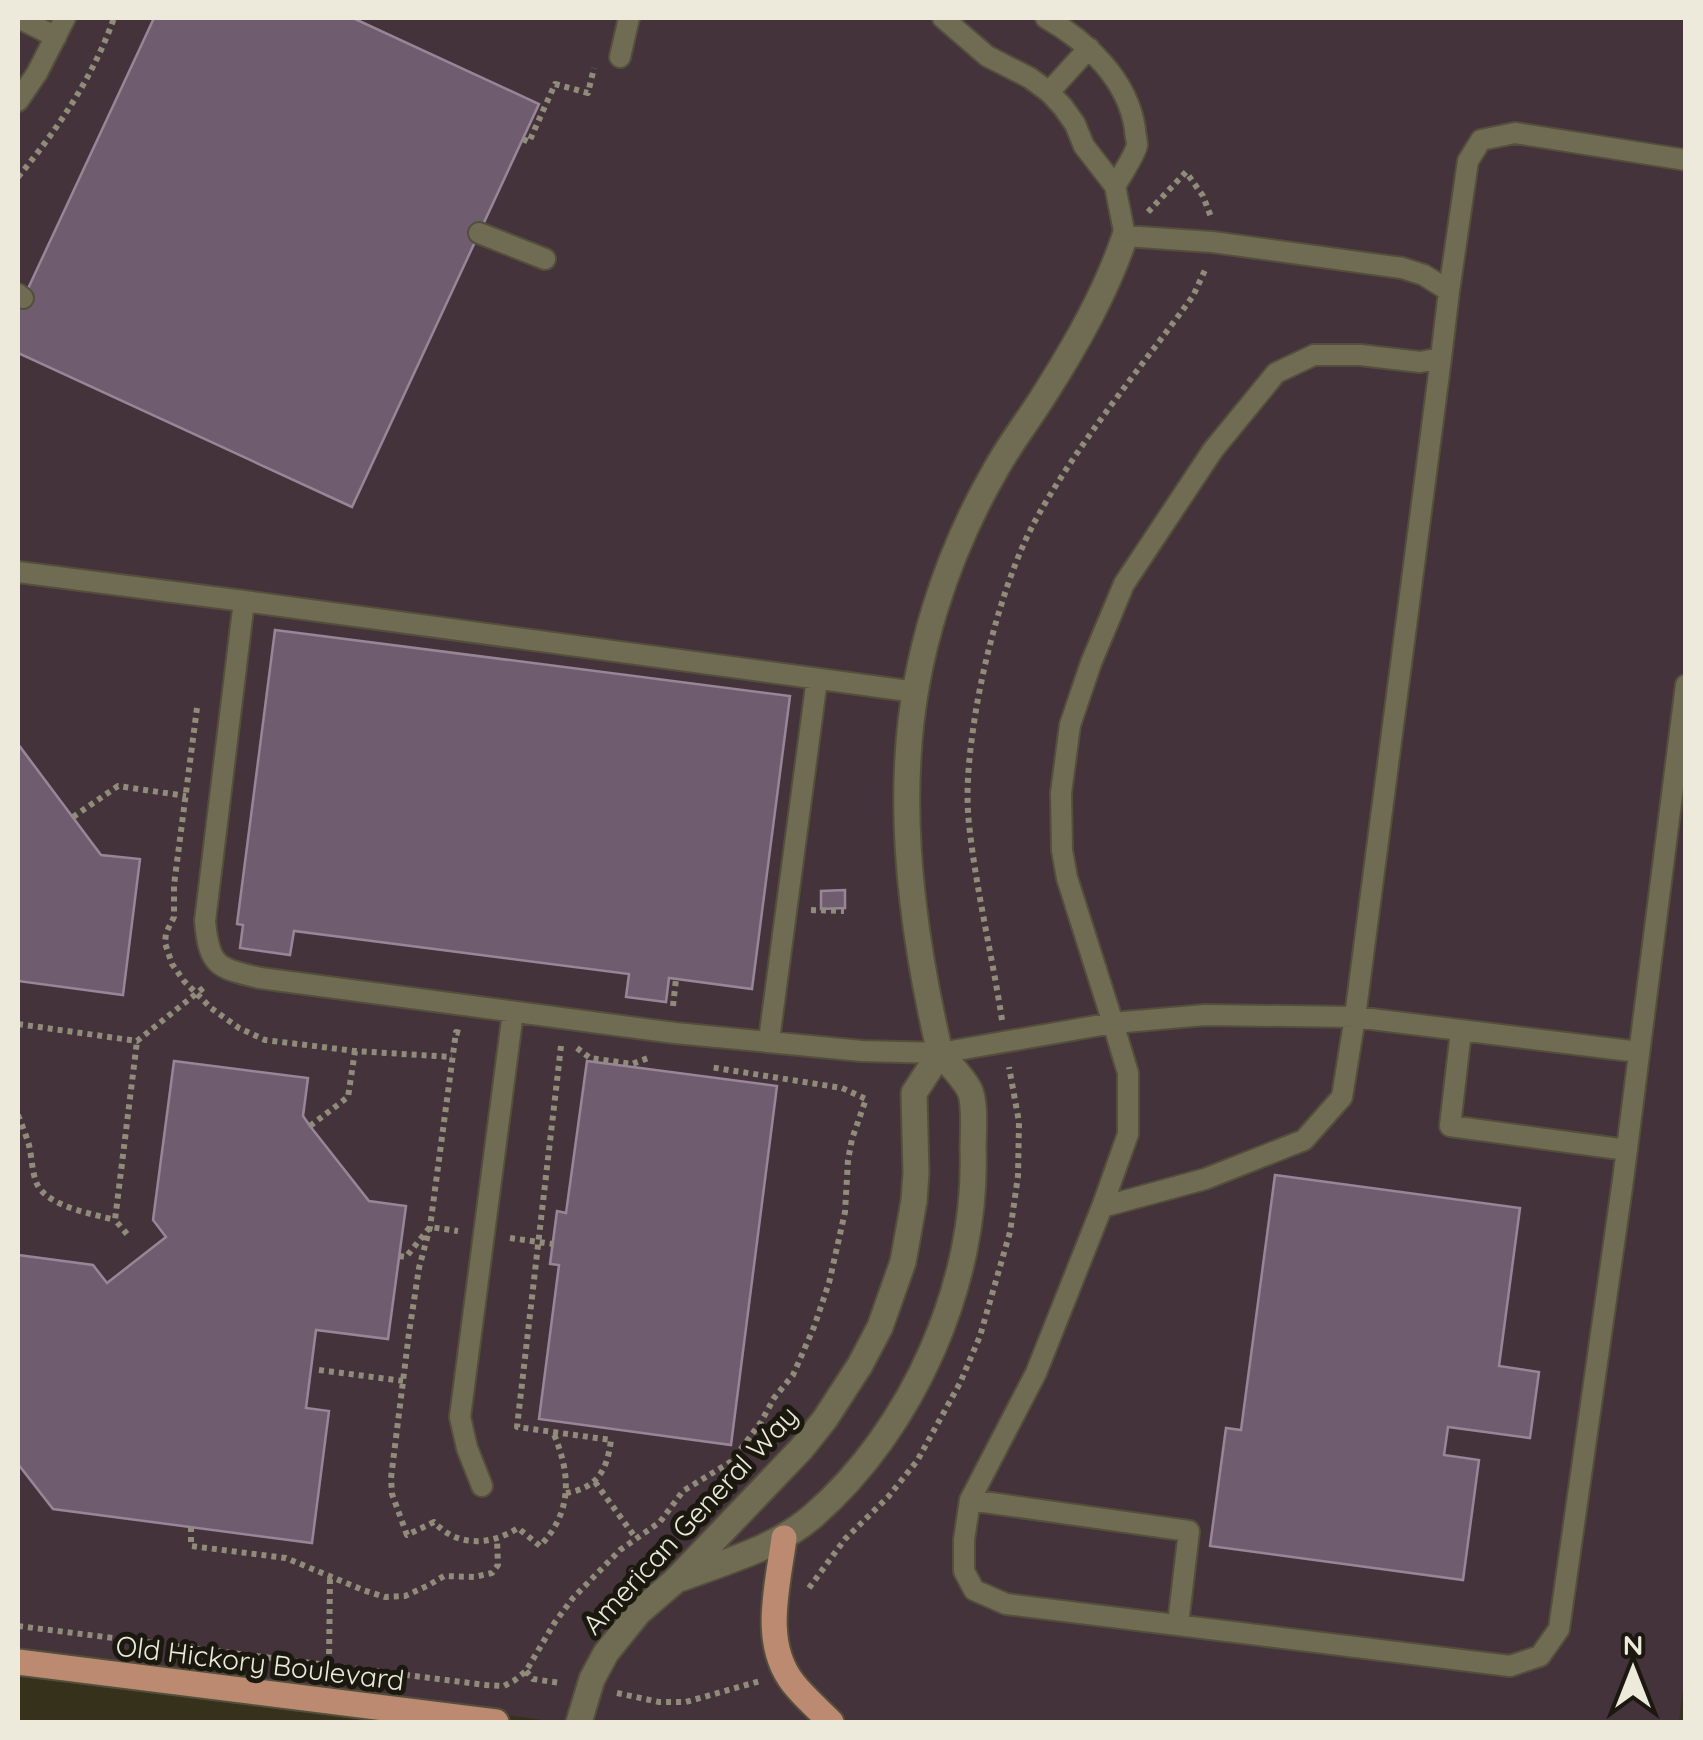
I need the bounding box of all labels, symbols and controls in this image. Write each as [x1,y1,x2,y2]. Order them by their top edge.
street label: American General Way [575,1398,805,1641]
north arrow [1583,1620,1683,1720]
street label: Old Hickory Boulevard [114,1627,406,1698]
text: N [1623,1627,1643,1662]

